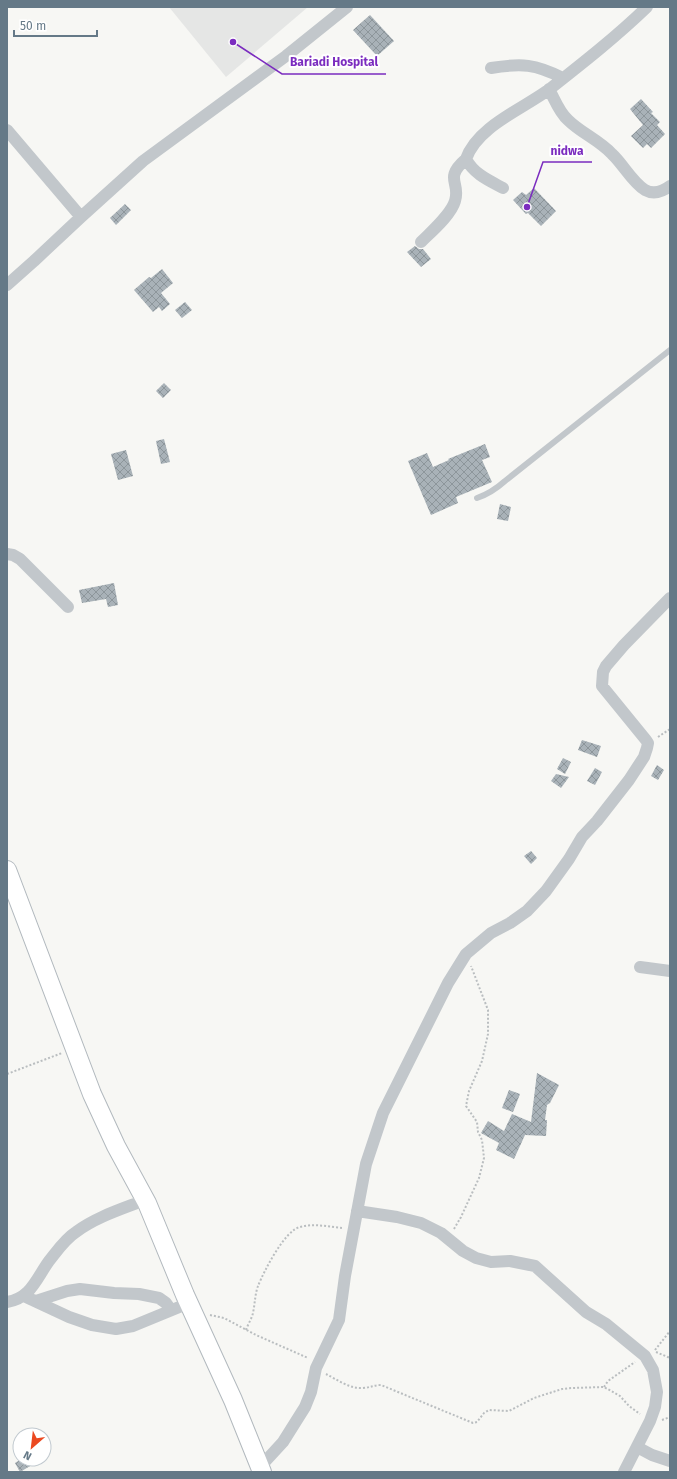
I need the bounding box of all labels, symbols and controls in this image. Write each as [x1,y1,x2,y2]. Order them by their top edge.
scale bar [14,12,97,38]
text: 50 m [20,19,46,33]
callout: Bariadi Hospital [282,50,386,74]
text: Bariadi Hospital [290,55,378,69]
callout: nidwa [543,138,592,162]
text: nidwa [551,144,584,158]
north arrow [12,1427,52,1467]
text: N [21,1448,34,1463]

